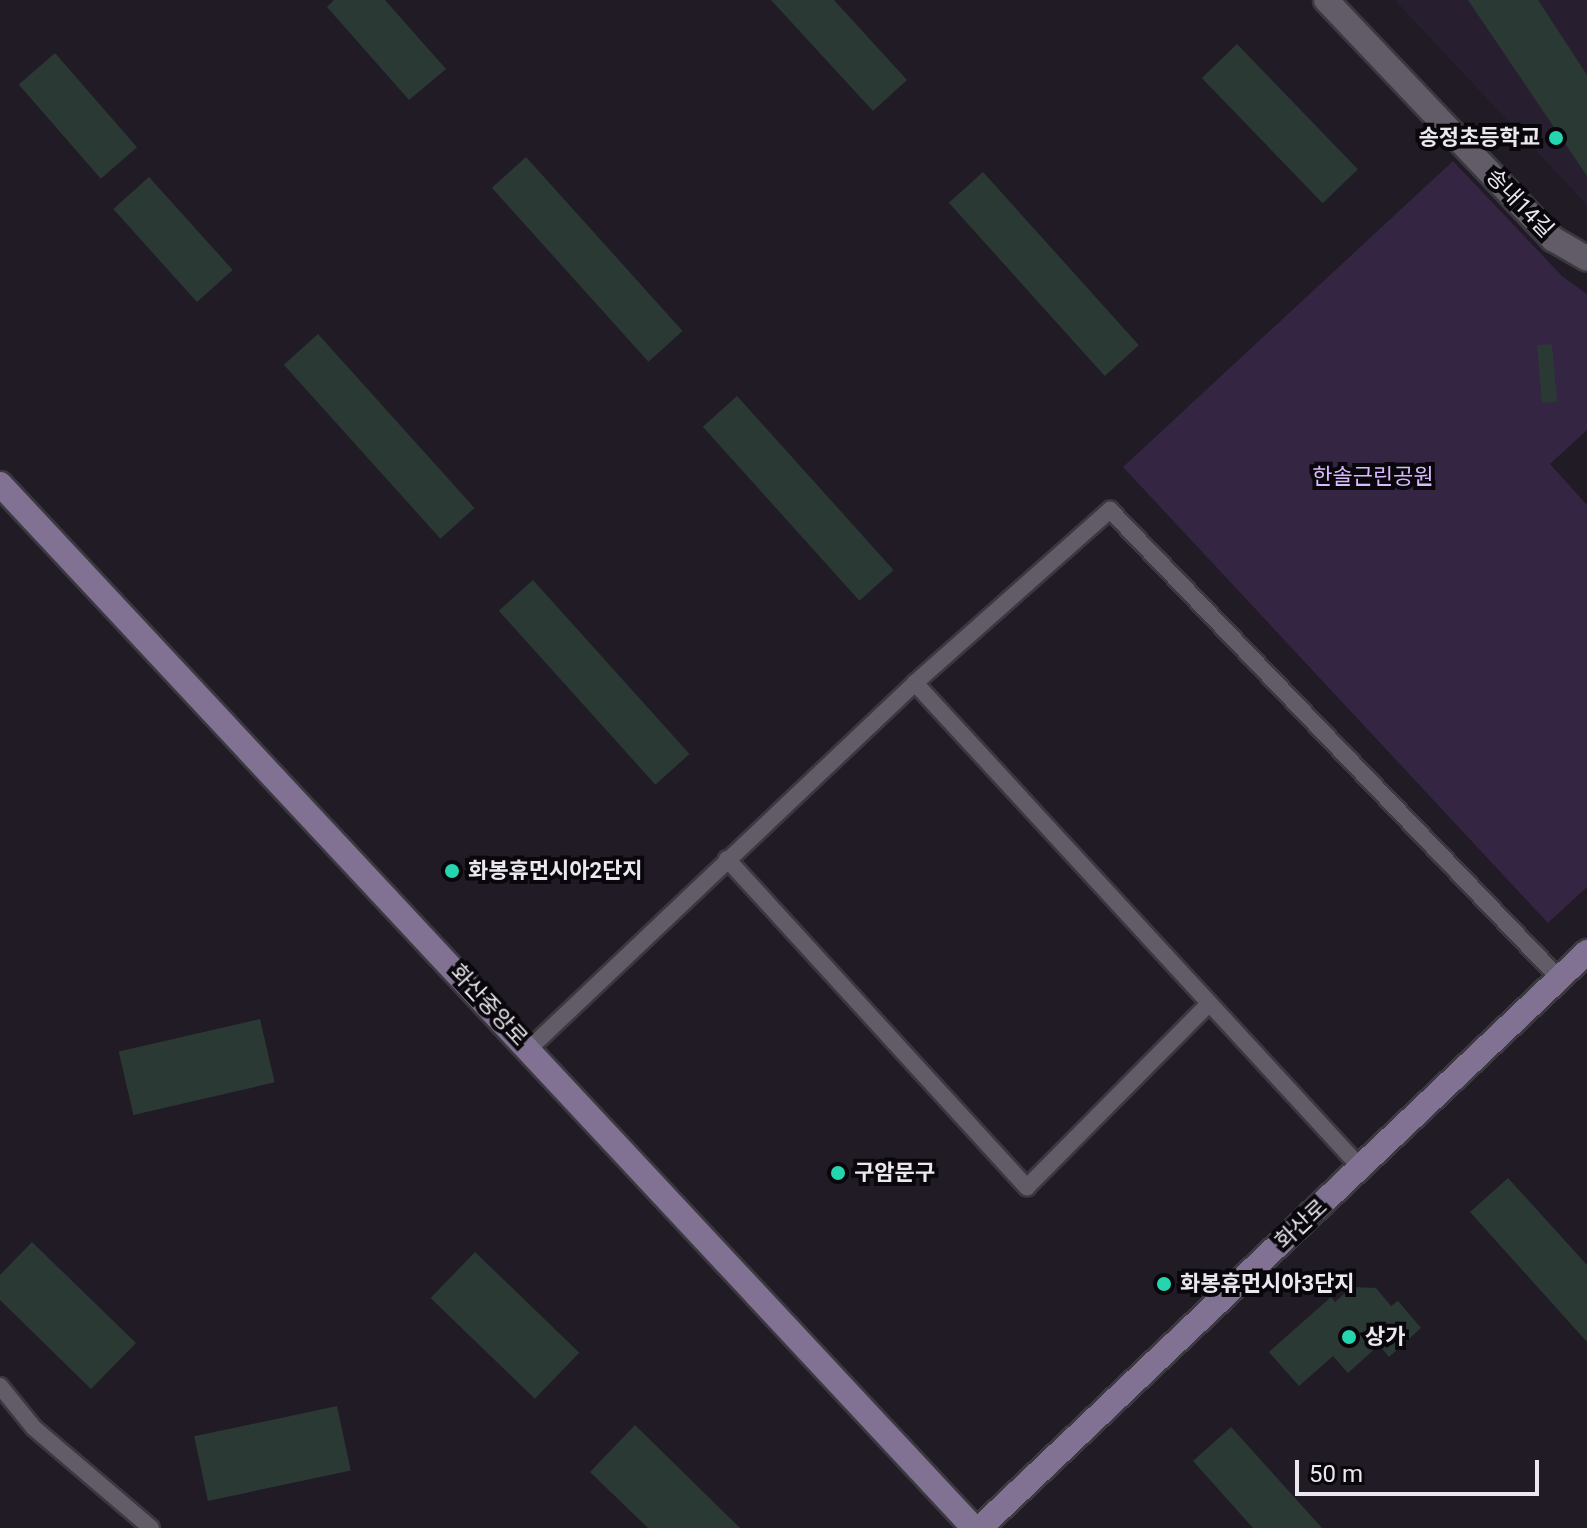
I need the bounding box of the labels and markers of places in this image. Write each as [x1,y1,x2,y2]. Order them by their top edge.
place label: 송정초등학교 [1419,125,1540,151]
marker: 송정초등학교 [1547,129,1565,147]
place label: 화봉휴먼시아2단지 [468,858,643,884]
marker: 화봉휴먼시아2단지 [443,862,461,880]
place label: 구암문구 [854,1160,935,1186]
marker: 구암문구 [829,1164,847,1182]
place label: 화봉휴먼시아3단지 [1180,1271,1355,1297]
marker: 화봉휴먼시아3단지 [1155,1275,1173,1293]
place label: 상가 [1365,1324,1405,1350]
marker: 상가 [1340,1328,1358,1346]

